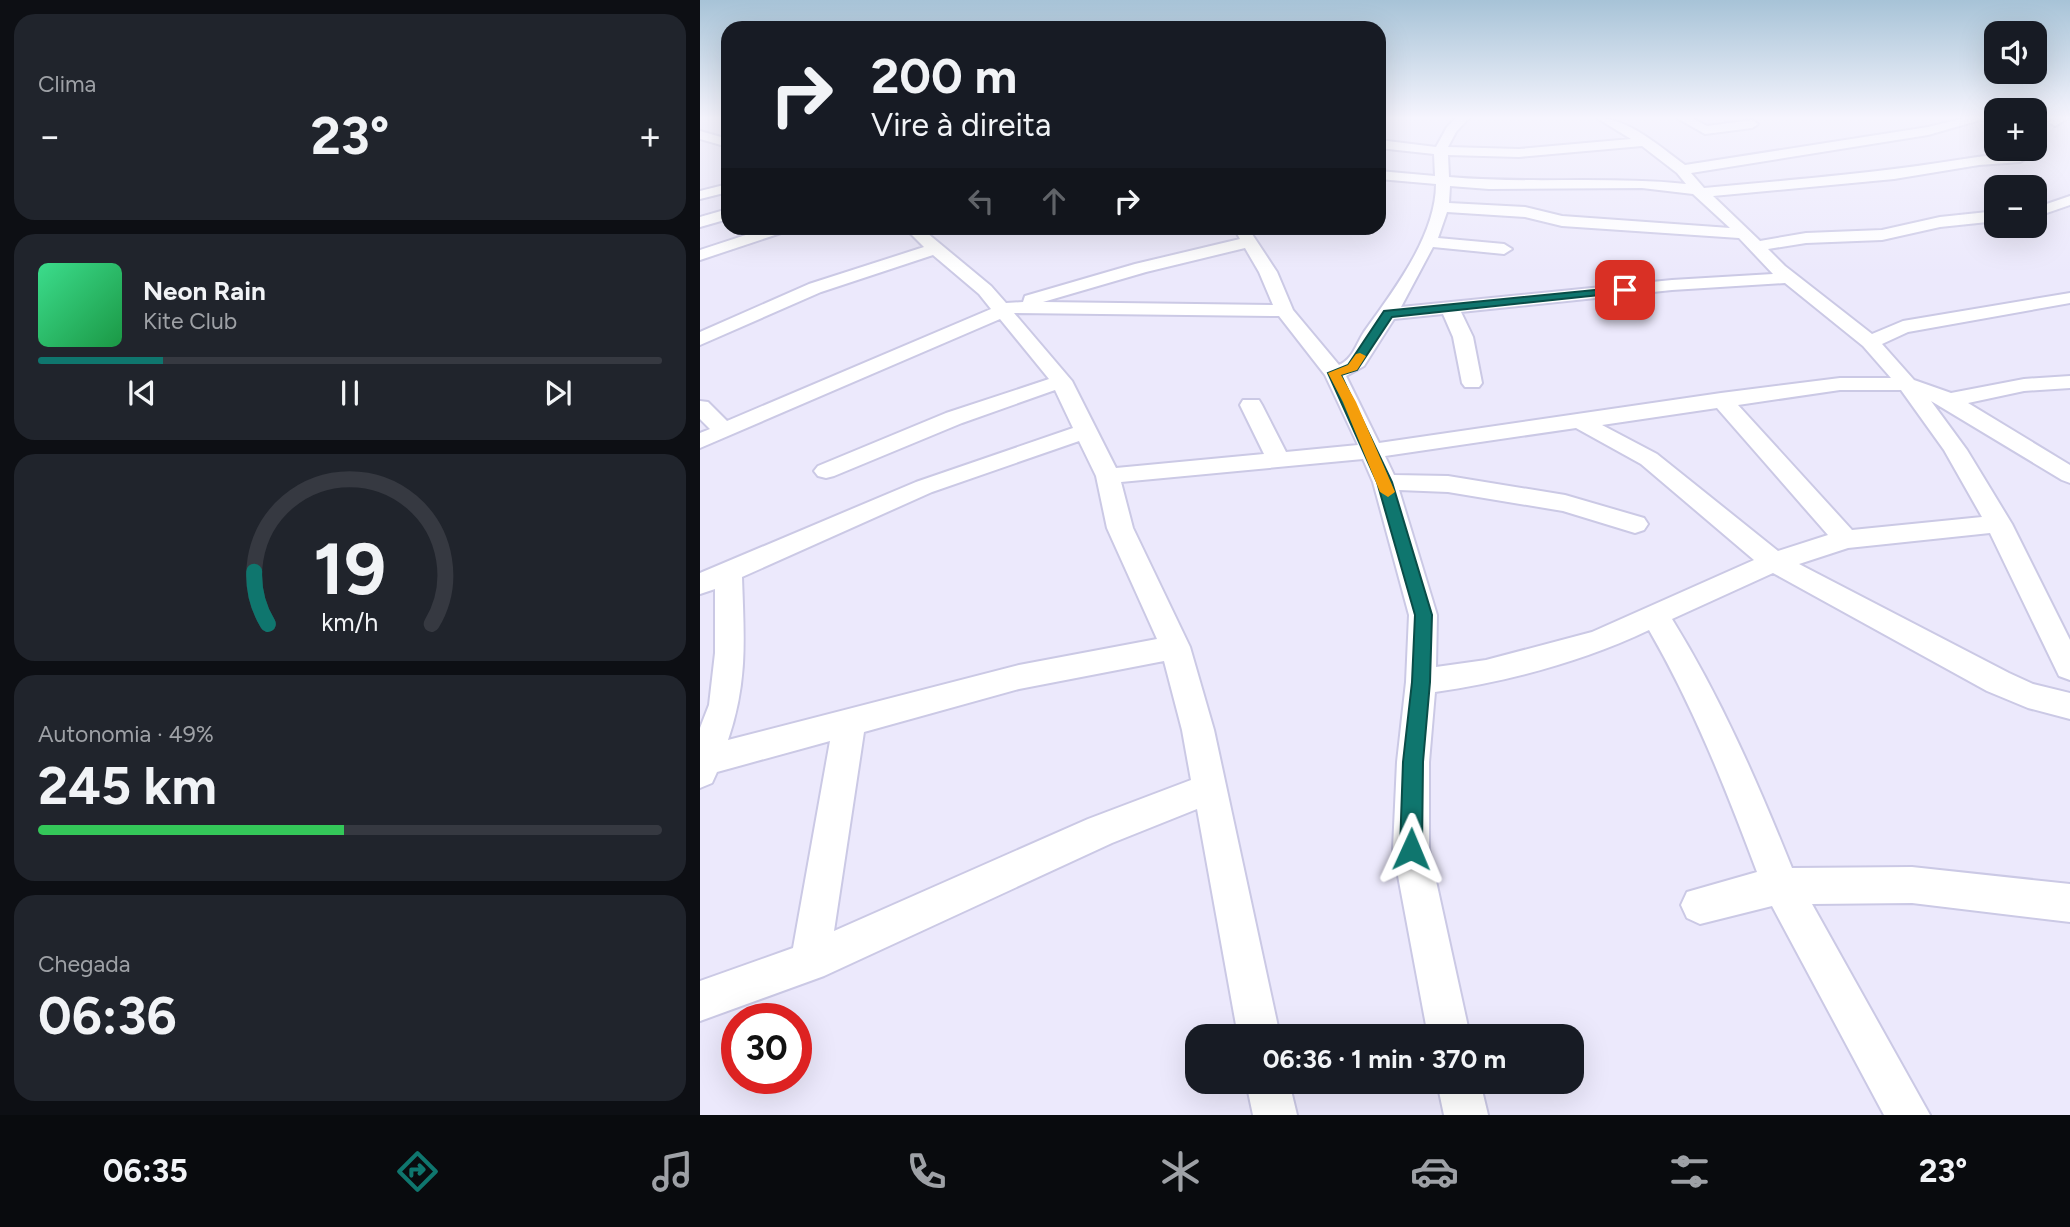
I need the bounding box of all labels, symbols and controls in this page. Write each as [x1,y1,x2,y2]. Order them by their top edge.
map controls [1984,21,2047,238]
button: sound [1984,21,2047,84]
text: 200 m [871,46,1017,105]
icon: right [756,49,847,140]
text: Clima [38,70,96,98]
button: + [1984,98,2047,161]
text: 23° [311,105,389,167]
text: Vire à direita [871,106,1051,144]
text: − [38,113,62,159]
text: + [638,113,662,159]
button: − [1984,175,2047,238]
icon: left [962,182,1000,220]
icon: ahead [1035,182,1073,220]
icon: right [1108,182,1146,220]
pin [1595,260,1655,320]
icon: arrive [1606,271,1644,309]
text: Neon Rain [143,275,266,307]
text: Kite Club [143,307,237,335]
icon: previous [123,374,161,412]
icon: pause [331,374,369,412]
icon: next [539,374,577,412]
text: 19 [314,525,386,612]
text: km/h [321,606,379,636]
text: Autonomia · 49% [38,720,214,748]
text: 245 km [38,755,217,817]
position arrow [1374,812,1448,886]
text: Chegada [38,950,130,978]
text: 06:36 [38,985,177,1047]
speed limit sign: 30 [721,1003,812,1094]
text: 06:36 · 1 min · 370 m [1263,1043,1506,1075]
icon: directions [393,1147,442,1196]
icon: music [648,1147,697,1196]
icon: phone [902,1147,951,1196]
icon: climate [1156,1147,1205,1196]
icon: car [1410,1147,1459,1196]
icon: filters [1665,1147,1714,1196]
text: 06:35 [103,1152,188,1190]
text: 23° [1919,1152,1967,1190]

